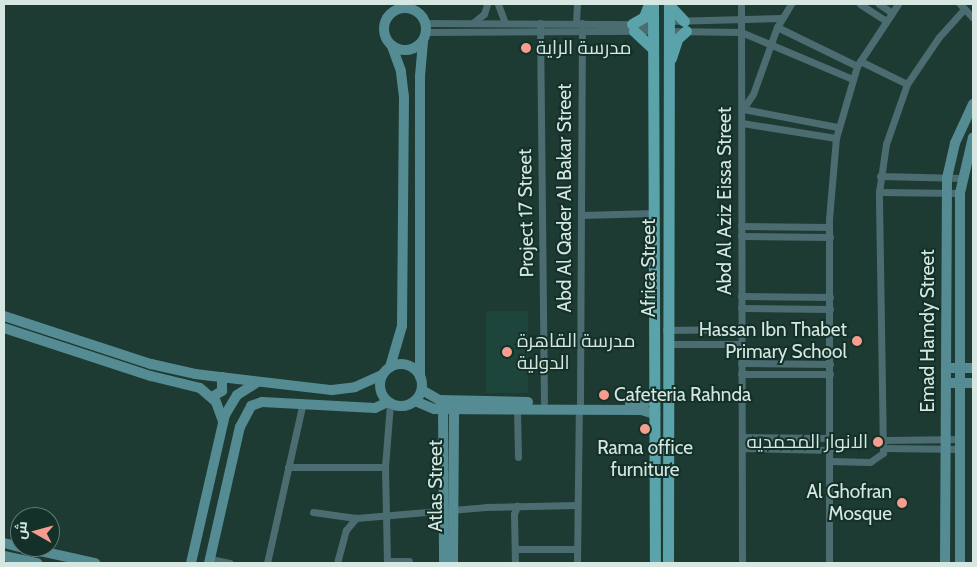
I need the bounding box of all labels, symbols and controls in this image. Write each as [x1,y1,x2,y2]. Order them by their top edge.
place label: مدرسة الراية [536,37,632,59]
marker: مدرسة الراية [520,42,532,54]
street label: Abd Al Qader Al Bakar Street [554,84,576,312]
street label: Abd Al Aziz Eissa Street [714,107,736,295]
street label: Project 17 Street [513,148,539,278]
street label: Africa Street [638,219,660,317]
street label: Emad Hamdy Street [917,249,939,413]
place label: Hassan Ibn Thabet Primary School [699,319,847,363]
place label: مدرسة القاهرة الدولية [517,330,635,374]
marker: Hassan Ibn Thabet Primary School [851,335,863,347]
marker: مدرسة القاهرة الدولية [501,346,513,358]
place label: Cafeteria Rahnda [614,384,751,406]
marker: Cafeteria Rahnda [598,389,610,401]
marker: Rama office furniture [639,423,651,435]
place label: الانوار المحمديه [747,431,868,453]
marker: الانوار المحمديه [872,436,884,448]
place label: Rama office furniture [597,437,693,481]
street label: Atlas Street [425,440,447,532]
place label: Al Ghofran Mosque [806,481,892,525]
marker: Al Ghofran Mosque [896,497,908,509]
north arrow [10,507,60,557]
text: ش [11,520,31,540]

